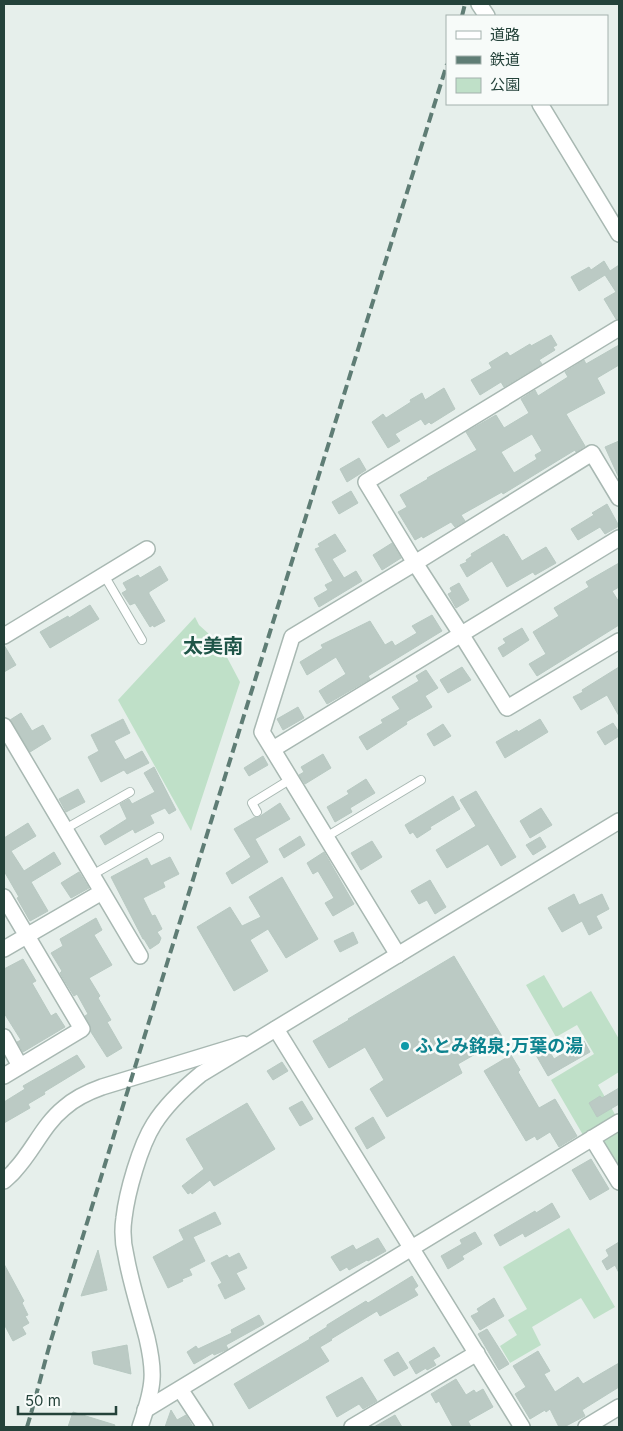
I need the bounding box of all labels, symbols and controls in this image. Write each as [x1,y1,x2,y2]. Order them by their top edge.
legend [446,15,608,105]
text: 道路 [490,25,520,44]
text: 鉄道 [490,50,520,69]
text: 公園 [490,75,520,94]
district label: 太美南 [183,634,243,658]
place label: ふとみ銘泉;万葉の湯 [415,1035,583,1056]
marker: ふとみ銘泉;万葉の湯 [399,1040,411,1052]
scale bar [18,1384,115,1416]
text: 50 m [25,1391,61,1410]

